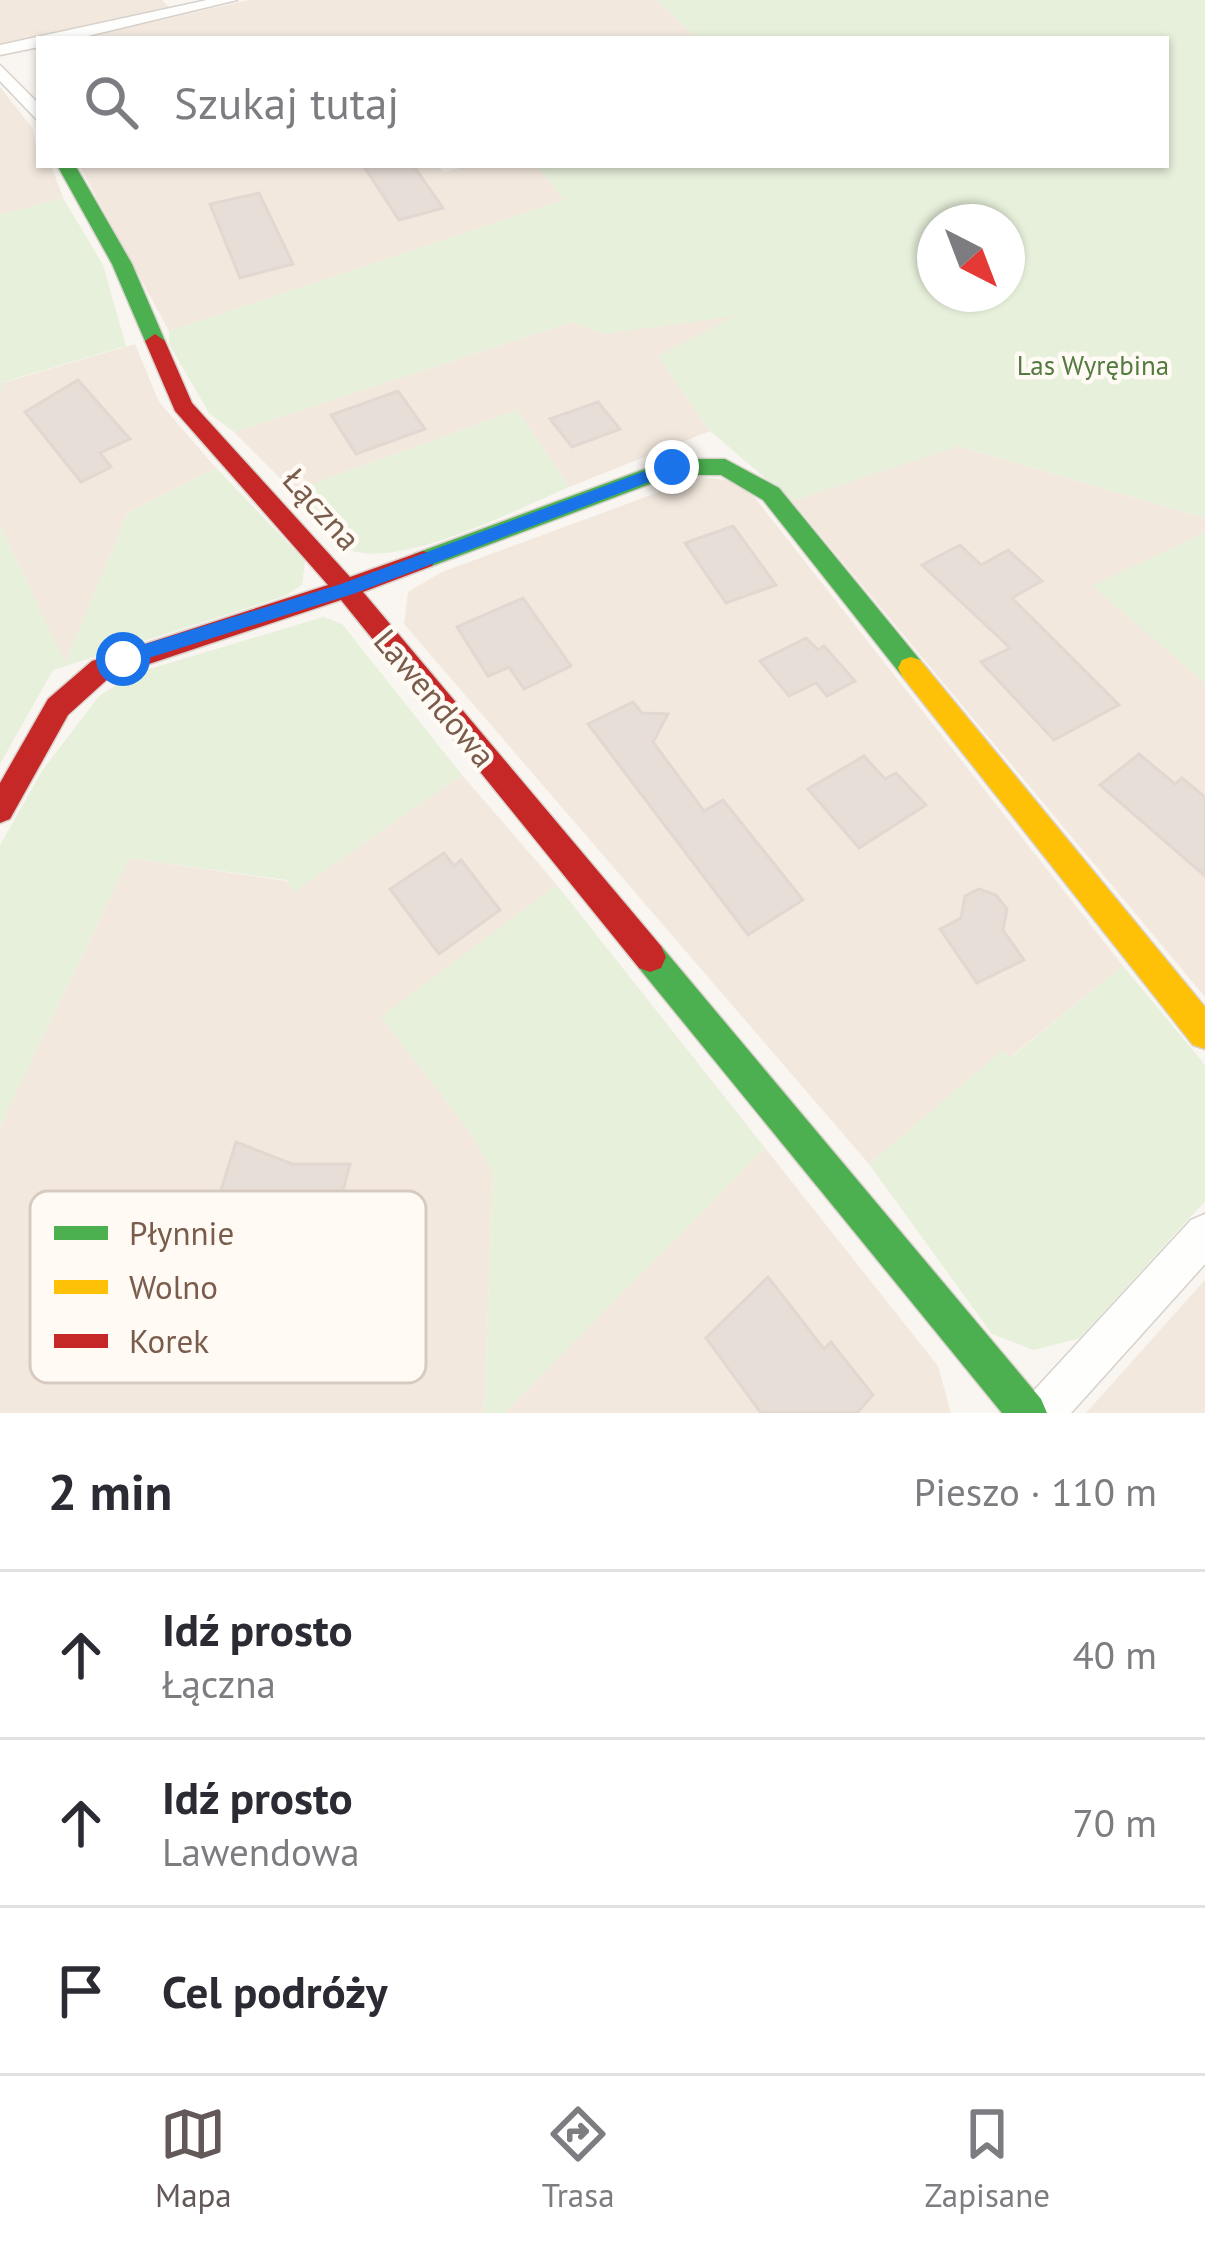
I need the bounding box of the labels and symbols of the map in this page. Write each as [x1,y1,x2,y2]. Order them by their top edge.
north arrow [917,204,1025,312]
park label: Las Wyrębina [1017,348,1169,382]
route end [645,440,699,494]
street label: Łączna [274,458,371,559]
street label: Lawendowa [365,620,506,776]
route start [96,632,150,686]
legend [30,1191,426,1383]
text: Płynnie [129,1211,234,1254]
text: Wolno [129,1265,218,1308]
text: Korek [129,1319,209,1362]

